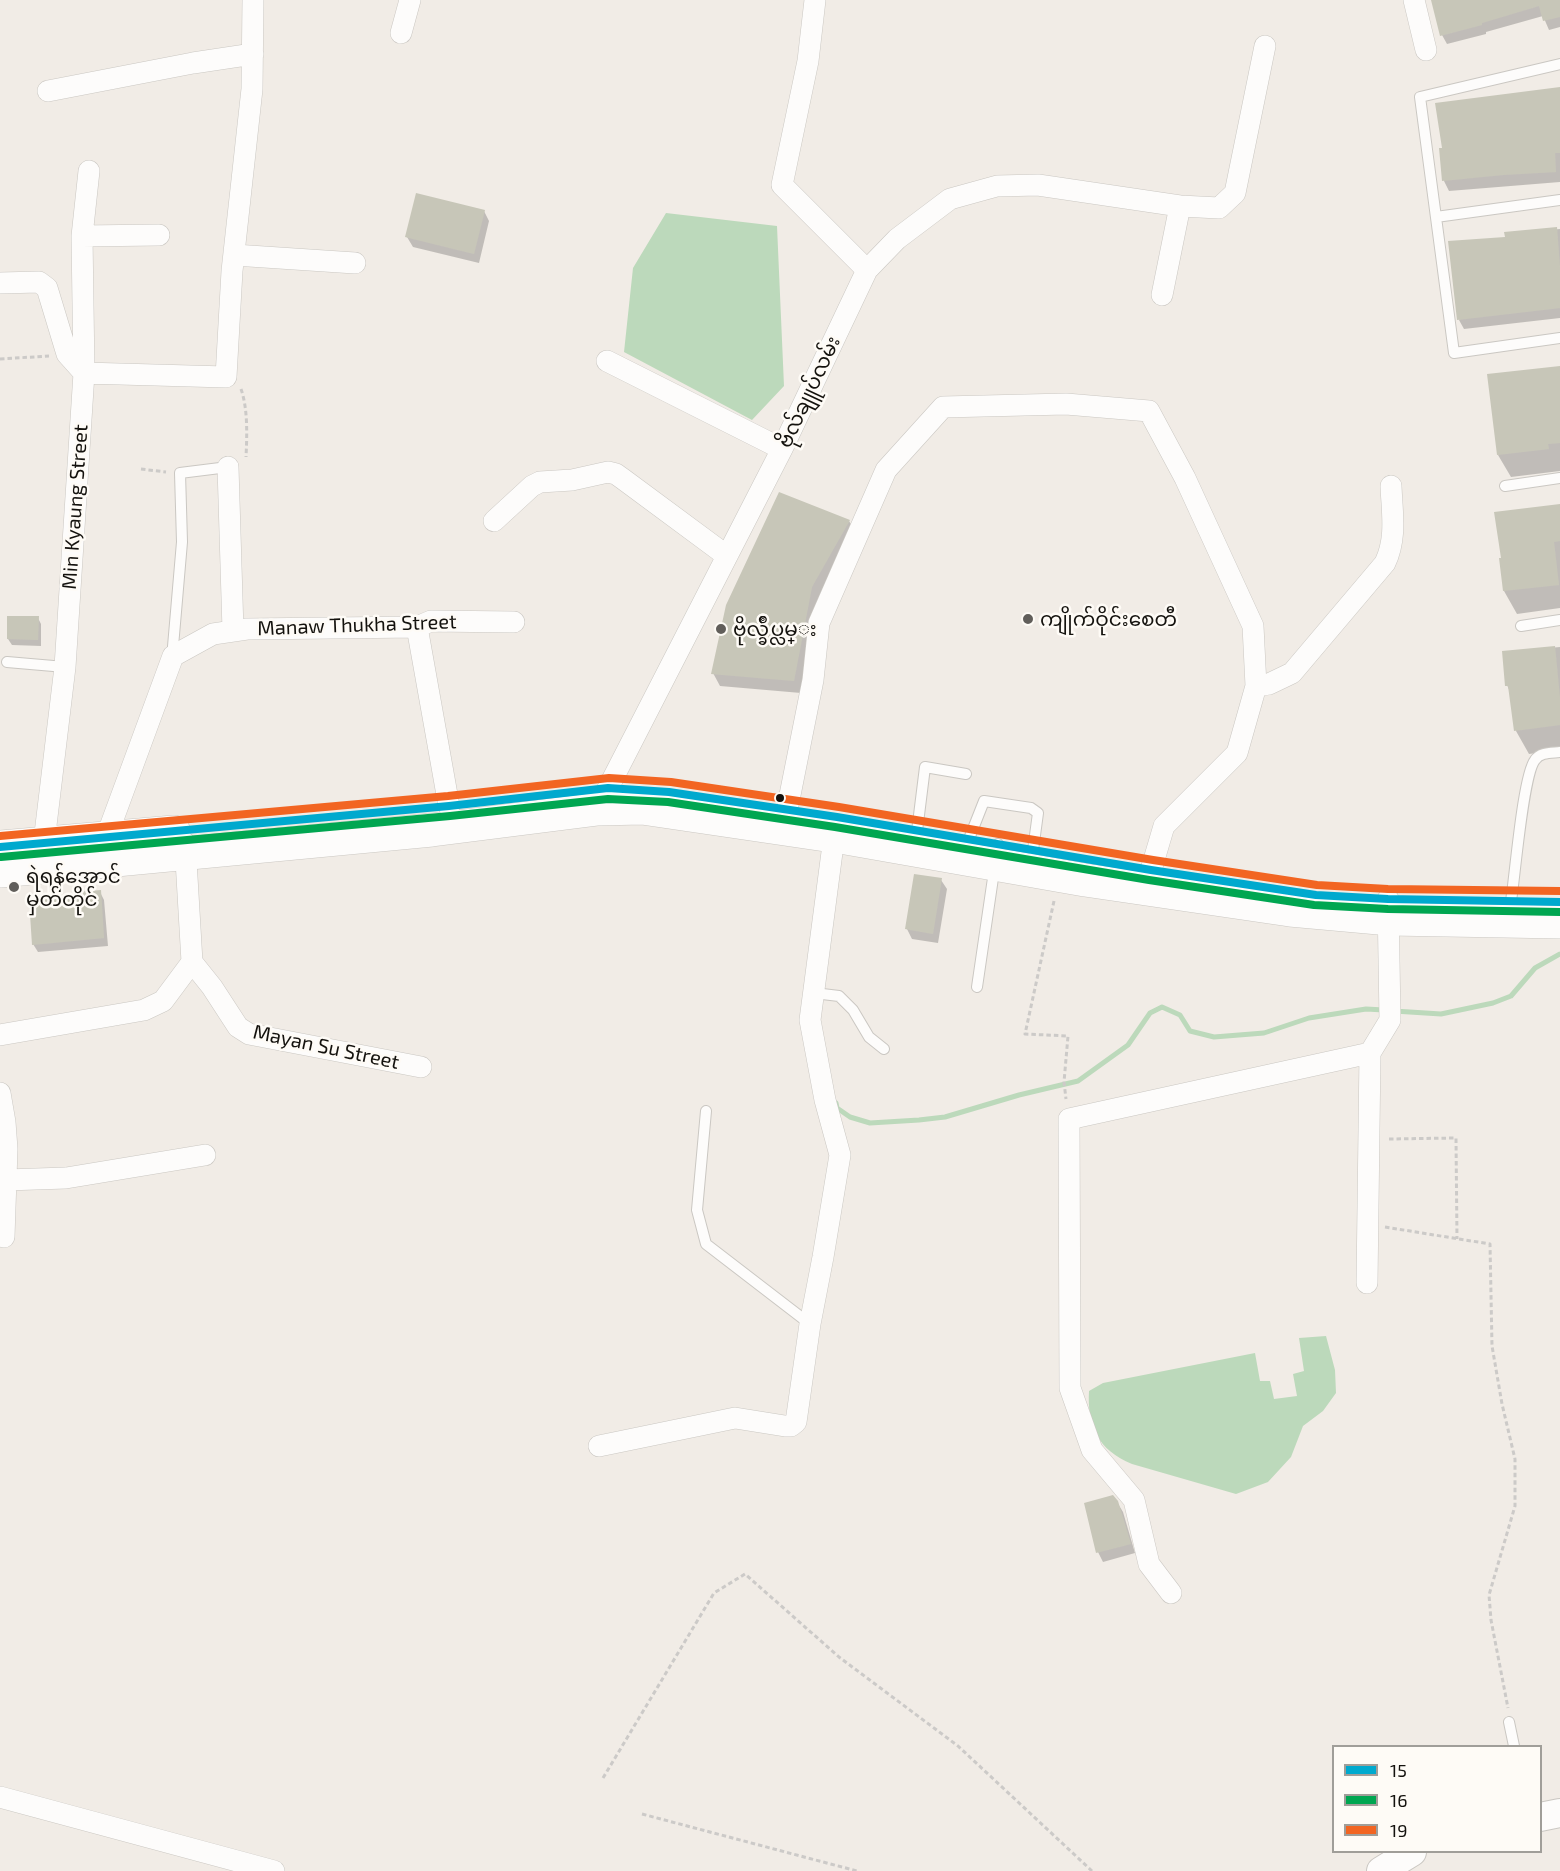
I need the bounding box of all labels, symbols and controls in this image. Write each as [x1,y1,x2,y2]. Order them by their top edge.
street label: ဗိုလ်ချူပ်လမ်း [773,332,845,452]
street label: Min Kyaung Street [57,424,93,590]
place label: ကျိုက်ဝိုင်းစေတီ [1040,607,1177,631]
street label: Manaw Thukha Street [257,610,457,640]
marker: ကျိုက်ဝိုင်းစေတီ [1021,612,1035,626]
place label: ဗိုလ္ခ်ဳပ္လမ္း [733,617,817,641]
marker: ဗိုလ္ခ်ဳပ္လမ္း [714,622,728,636]
unlabelled marker [774,792,786,804]
place label: ရဲရန်အောင် မှတ်တိုင် [26,864,121,911]
marker: ရဲရန်အောင် မှတ်တိုင် [7,880,21,894]
street label: Mayan Su Street [251,1020,401,1074]
legend [1332,1745,1542,1853]
text: 15 [1390,1759,1407,1781]
text: 16 [1390,1789,1407,1811]
text: 19 [1390,1819,1407,1841]

